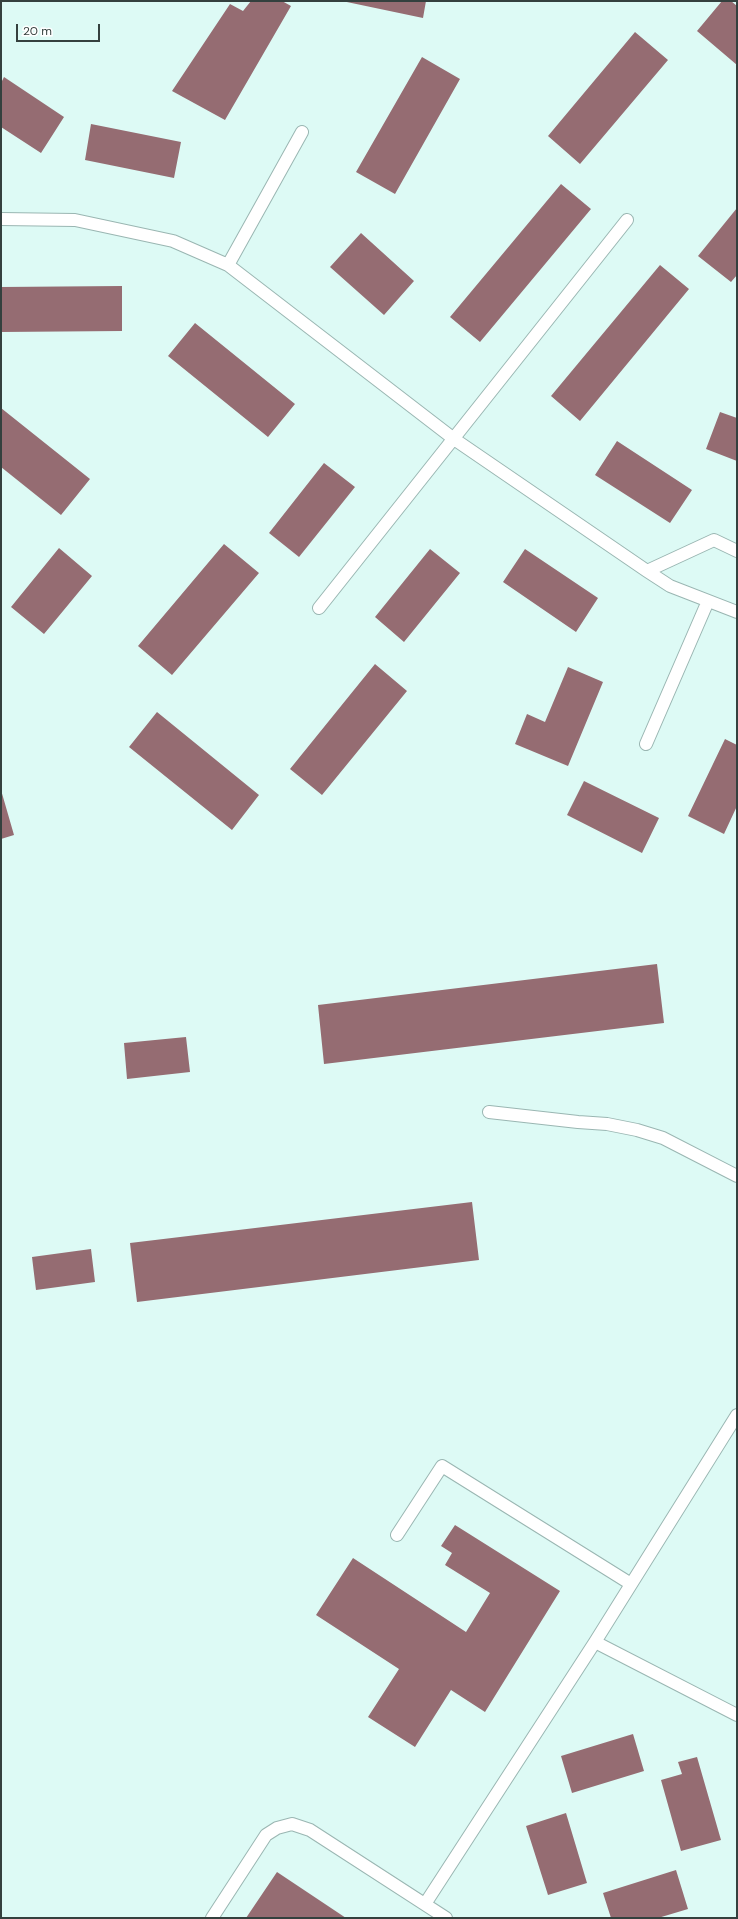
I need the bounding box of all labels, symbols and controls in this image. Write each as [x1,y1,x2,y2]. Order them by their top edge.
scale bar [18,16,102,42]
text: 20 m [23,23,52,39]

